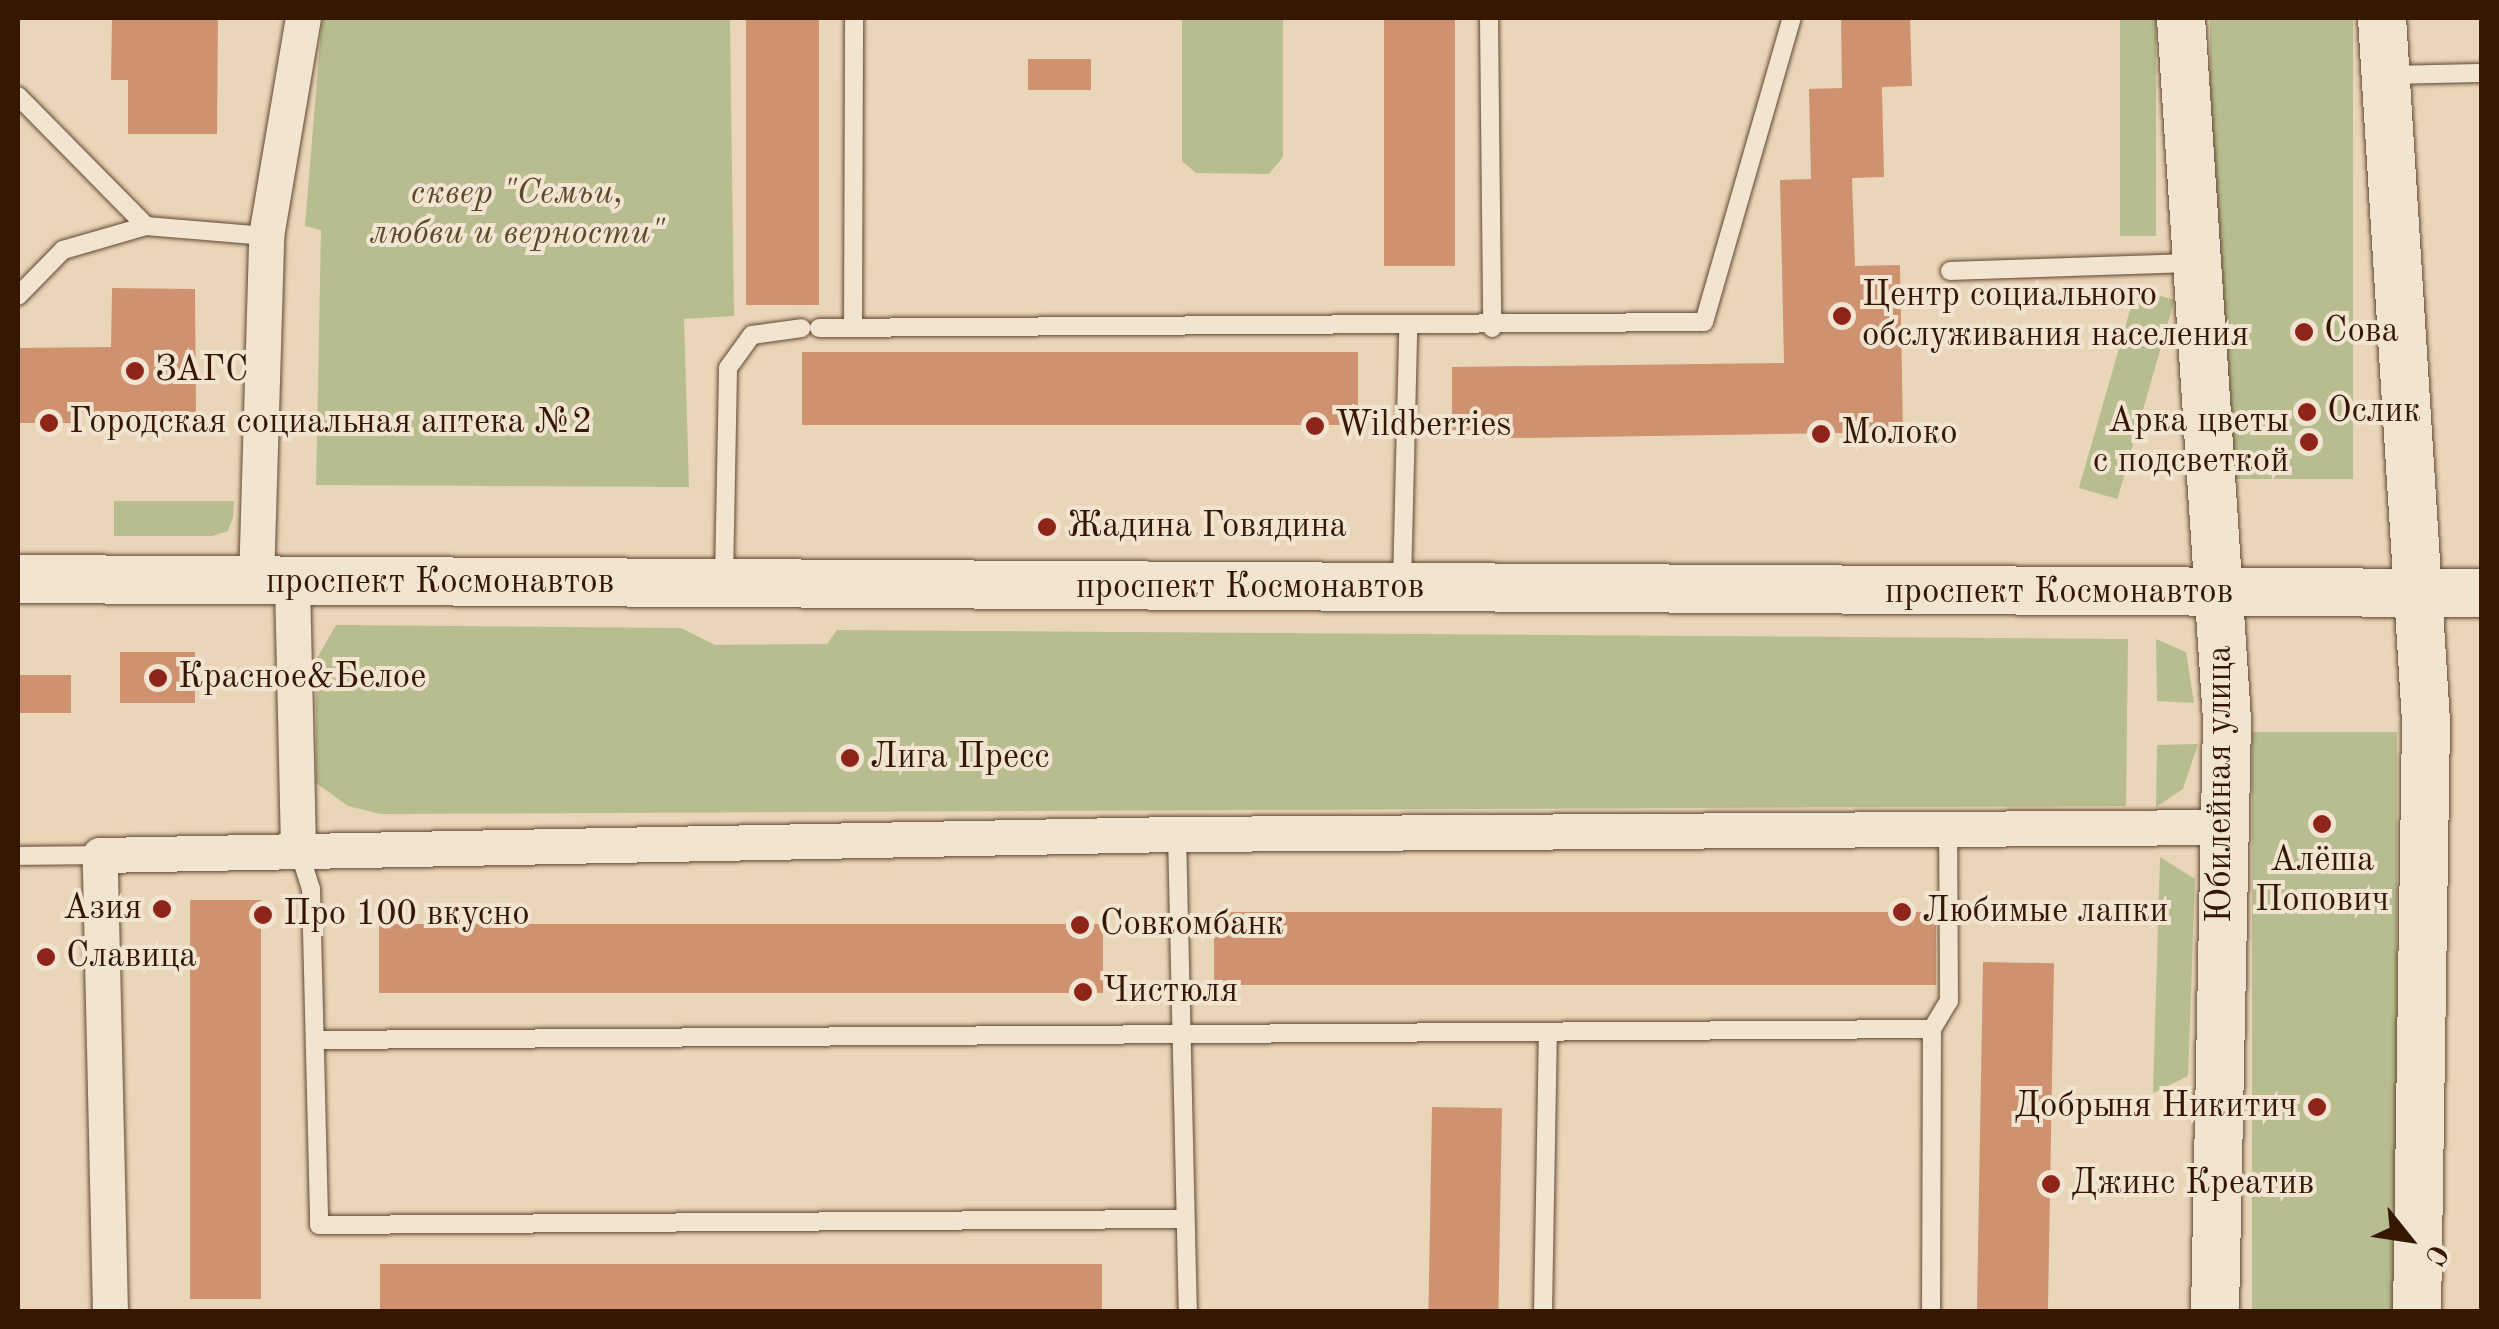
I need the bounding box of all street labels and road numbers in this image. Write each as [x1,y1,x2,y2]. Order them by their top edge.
street label: проспект Космонавтов [266,562,614,604]
street label: проспект Космонавтов [1076,567,1424,609]
street label: проспект Космонавтов [1885,572,2233,614]
street label: Юбилейная улица [2200,645,2242,923]

